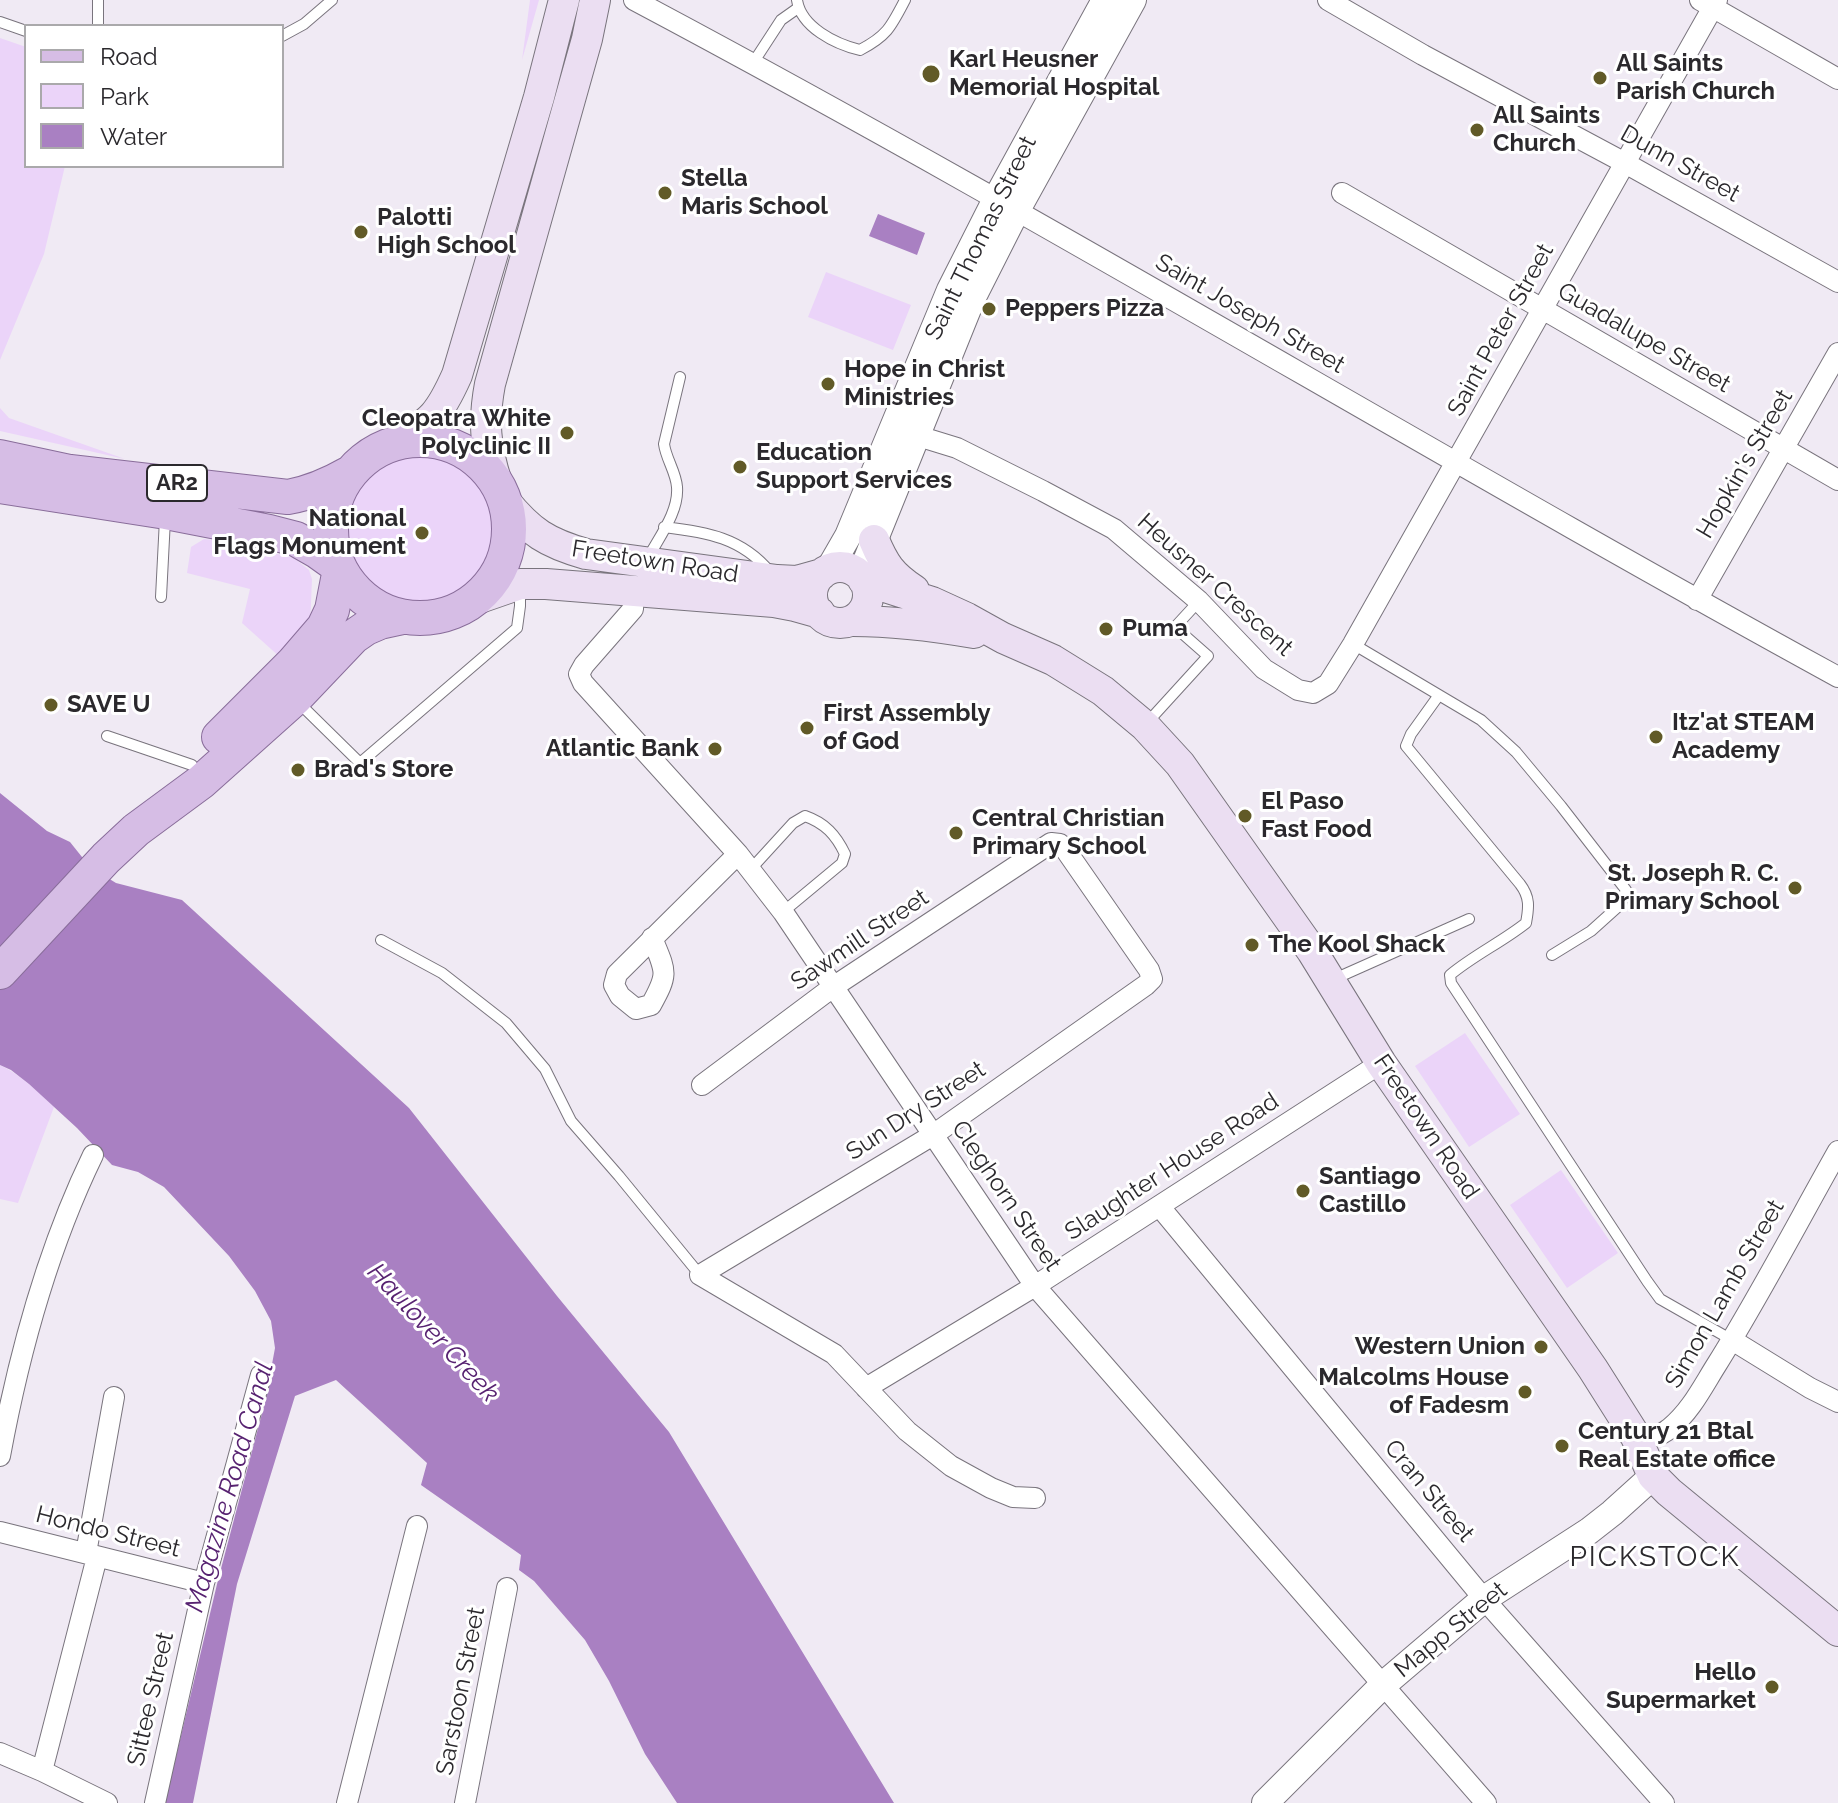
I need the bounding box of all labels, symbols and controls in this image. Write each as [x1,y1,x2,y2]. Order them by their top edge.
legend [24,24,284,168]
text: Road [100,42,158,71]
place label: Karl Heusner Memorial Hospital [949,46,1159,102]
place label: All Saints Parish Church [1616,50,1775,106]
marker: Karl Heusner Memorial Hospital [920,63,942,85]
marker: All Saints Parish Church [1591,69,1609,87]
text: Park [100,82,149,111]
place label: All Saints Church [1493,102,1600,158]
street label: Dunn Street [1615,119,1745,209]
marker: All Saints Church [1468,121,1486,139]
text: Water [100,122,167,151]
street label: Saint Thomas Street [919,131,1043,345]
place label: Stella Maris School [681,165,828,221]
marker: Stella Maris School [656,184,674,202]
place label: Palotti High School [377,204,516,260]
marker: Palotti High School [352,223,370,241]
street label: Saint Peter Street [1442,239,1560,421]
street label: Saint Joseph Street [1150,248,1350,380]
street label: Guadalupe Street [1552,277,1736,399]
place label: Peppers Pizza [1005,295,1164,323]
marker: Peppers Pizza [980,300,998,318]
place label: Hope in Christ Ministries [844,356,1005,412]
marker: Hope in Christ Ministries [819,375,837,393]
street label: Hopkin's Street [1691,384,1799,544]
place label: Cleopatra White Polyclinic II [362,405,551,461]
marker: Cleopatra White Polyclinic II [558,424,576,442]
place label: Education Support Services [756,439,952,495]
marker: Education Support Services [731,458,749,476]
road number: AR2 [147,465,207,501]
place label: National Flags Monument [213,505,406,561]
street label: Heusner Crescent [1131,508,1299,662]
marker: National Flags Monument [413,524,431,542]
street label: Freetown Road [570,535,740,589]
place label: Puma [1122,615,1188,643]
marker: Puma [1097,620,1115,638]
place label: SAVE U [67,691,150,719]
marker: SAVE U [42,696,60,714]
place label: First Assembly of God [823,700,991,756]
place label: Itz'at STEAM Academy [1672,709,1815,765]
marker: First Assembly of God [798,719,816,737]
marker: Itz'at STEAM Academy [1647,728,1665,746]
place label: Atlantic Bank [546,735,699,763]
marker: Atlantic Bank [706,740,724,758]
place label: Brad's Store [314,756,453,784]
marker: Brad's Store [289,761,307,779]
place label: El Paso Fast Food [1261,788,1372,844]
place label: Central Christian Primary School [972,805,1165,861]
marker: El Paso Fast Food [1236,807,1254,825]
marker: Central Christian Primary School [947,824,965,842]
place label: St. Joseph R. C. Primary School [1605,860,1779,916]
marker: St. Joseph R. C. Primary School [1786,879,1804,897]
street label: Sawmill Street [786,883,934,997]
place label: The Kool Shack [1268,931,1445,959]
marker: The Kool Shack [1243,936,1261,954]
street label: Freetown Road [1367,1049,1485,1205]
street label: Sun Dry Street [841,1055,991,1167]
street label: Slaughter House Road [1060,1087,1284,1247]
street label: Cleghorn Street [945,1115,1067,1277]
place label: Santiago Castillo [1319,1163,1421,1219]
marker: Santiago Castillo [1294,1182,1312,1200]
street label: Simon Lamb Street [1659,1195,1791,1393]
water label: Haulover Creek [361,1257,505,1409]
place label: Western Union [1355,1333,1525,1361]
marker: Western Union [1532,1338,1550,1356]
water label: Magazine Road Canal [179,1358,281,1616]
place label: Malcolms House of Fadesm [1318,1364,1509,1420]
marker: Malcolms House of Fadesm [1516,1383,1534,1401]
place label: Century 21 Btal Real Estate office [1578,1418,1775,1474]
street label: Cran Street [1378,1434,1480,1548]
marker: Century 21 Btal Real Estate office [1553,1437,1571,1455]
street label: Hondo Street [33,1500,183,1564]
district label: PICKSTOCK [1569,1541,1741,1575]
street label: Mapp Street [1389,1576,1513,1684]
street label: Sarstoon Street [431,1604,491,1778]
street label: Sittee Street [122,1629,180,1769]
place label: Hello Supermarket [1606,1659,1756,1715]
marker: Hello Supermarket [1763,1678,1781,1696]

